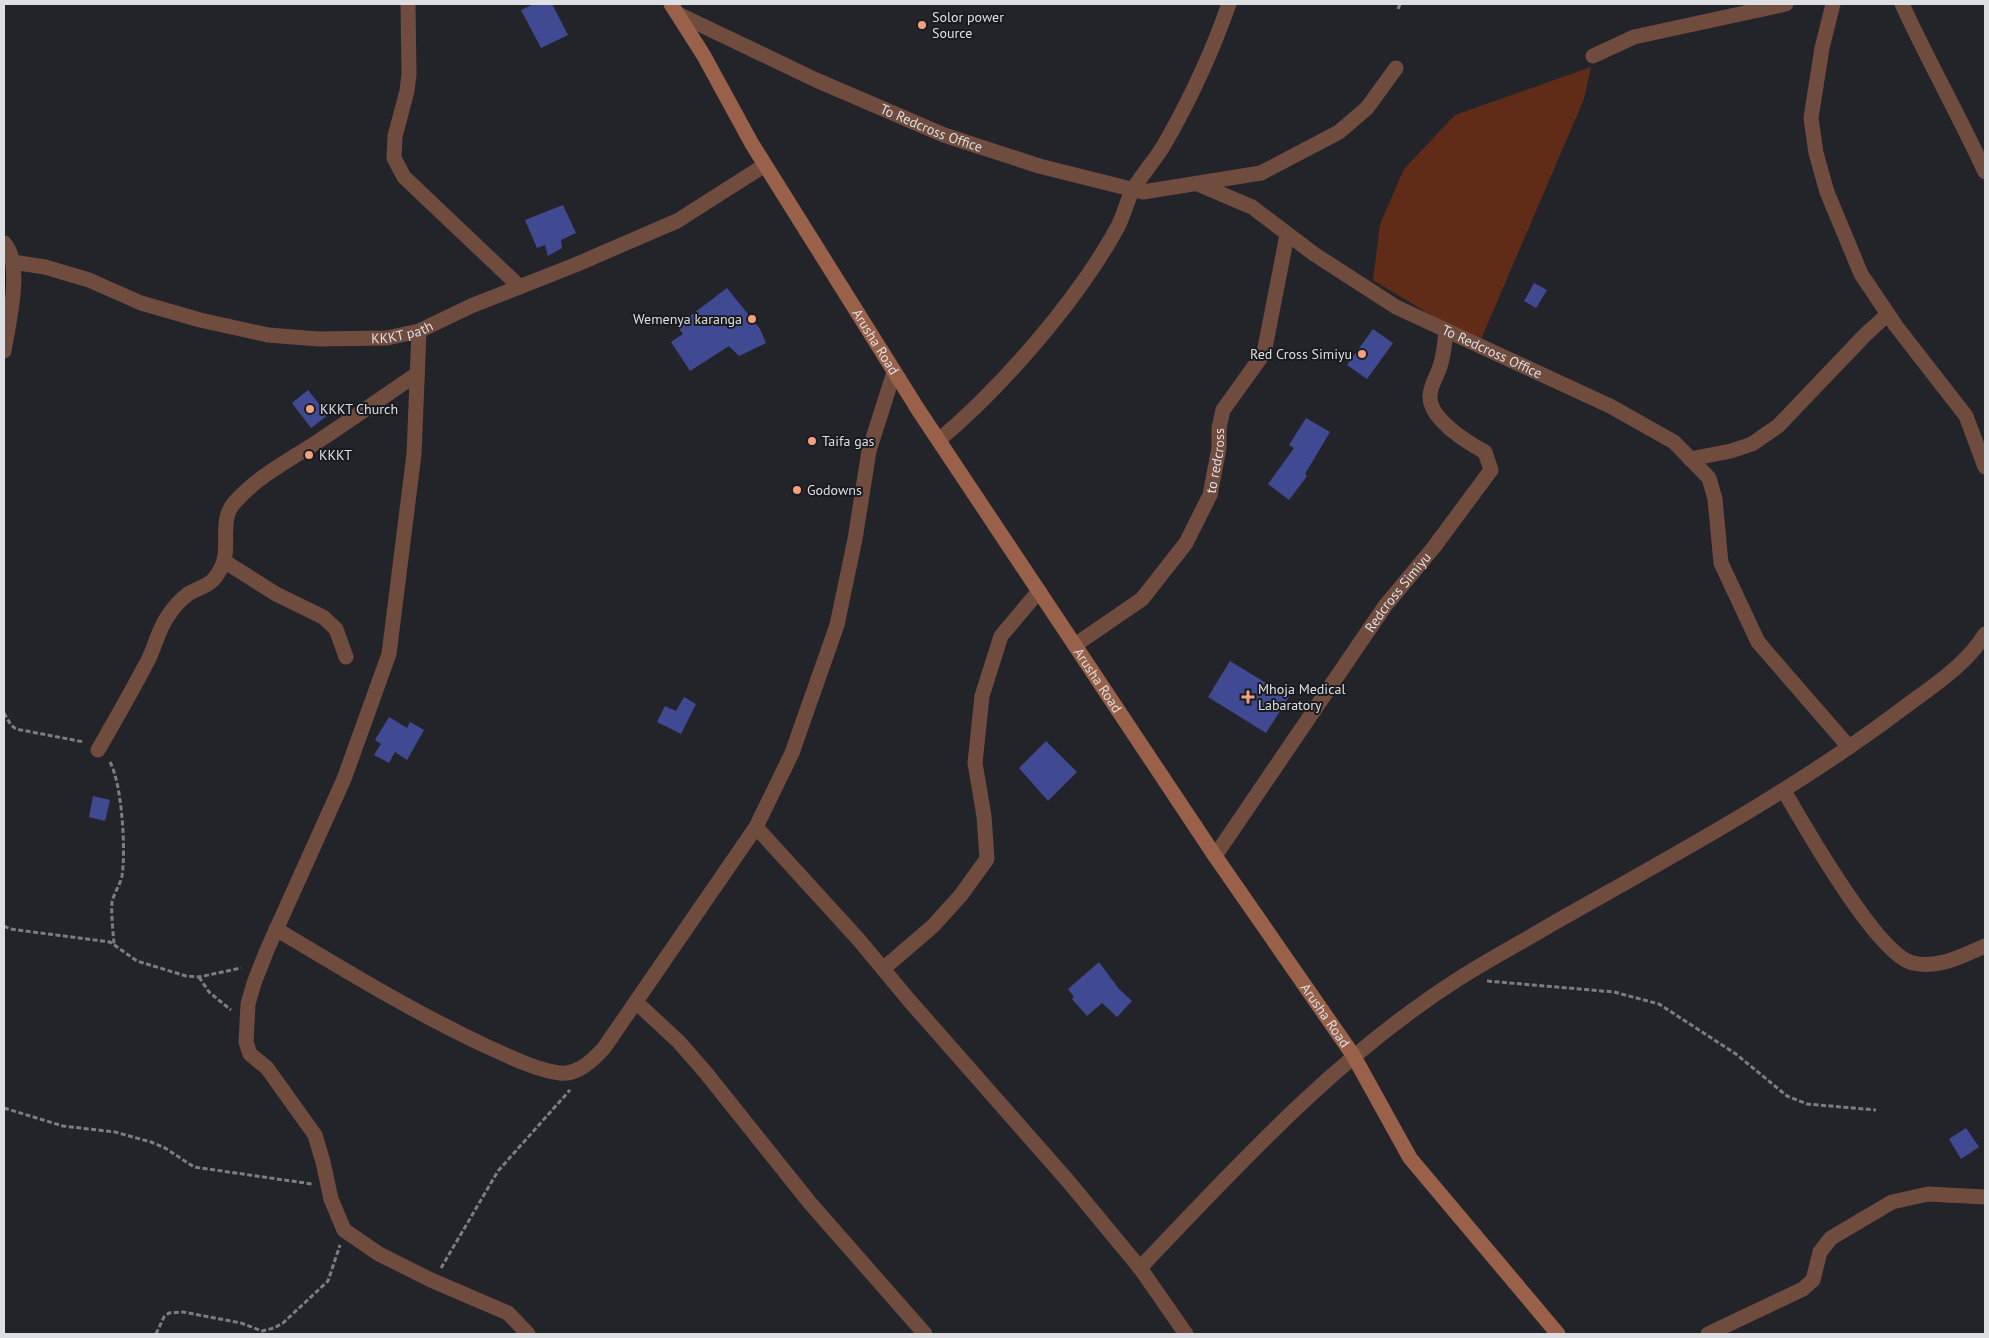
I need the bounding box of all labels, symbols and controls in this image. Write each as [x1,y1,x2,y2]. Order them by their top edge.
place label: Solor power Source [932,8,1004,42]
marker: Solor power Source [916,19,928,31]
street label: To Redcross Office [877,100,985,156]
street label: Arusha Road [848,305,903,378]
place label: Wemenya karanga [633,310,742,328]
marker: Wemenya karanga [746,313,758,325]
street label: KKKT path [371,317,436,347]
street label: To Redcross Office [1439,321,1545,382]
place label: Red Cross Simiyu [1250,345,1352,363]
marker: Red Cross Simiyu [1356,348,1368,360]
place label: KKKT Church [320,400,398,418]
marker: KKKT Church [304,403,316,415]
street label: to redcross [1202,428,1228,495]
place label: Taifa gas [822,432,875,450]
marker: Taifa gas [806,435,818,447]
place label: KKKT [319,446,352,464]
marker: KKKT [303,449,315,461]
place label: Godowns [807,481,862,499]
marker: Godowns [791,484,803,496]
street label: Redcross Simiyu [1361,549,1435,636]
street label: Arusha Road [1070,644,1126,716]
place label: Mhoja Medical Labaratory [1258,680,1345,714]
marker: Mhoja Medical Labaratory [1242,691,1254,703]
street label: Arusha Road [1297,980,1354,1051]

